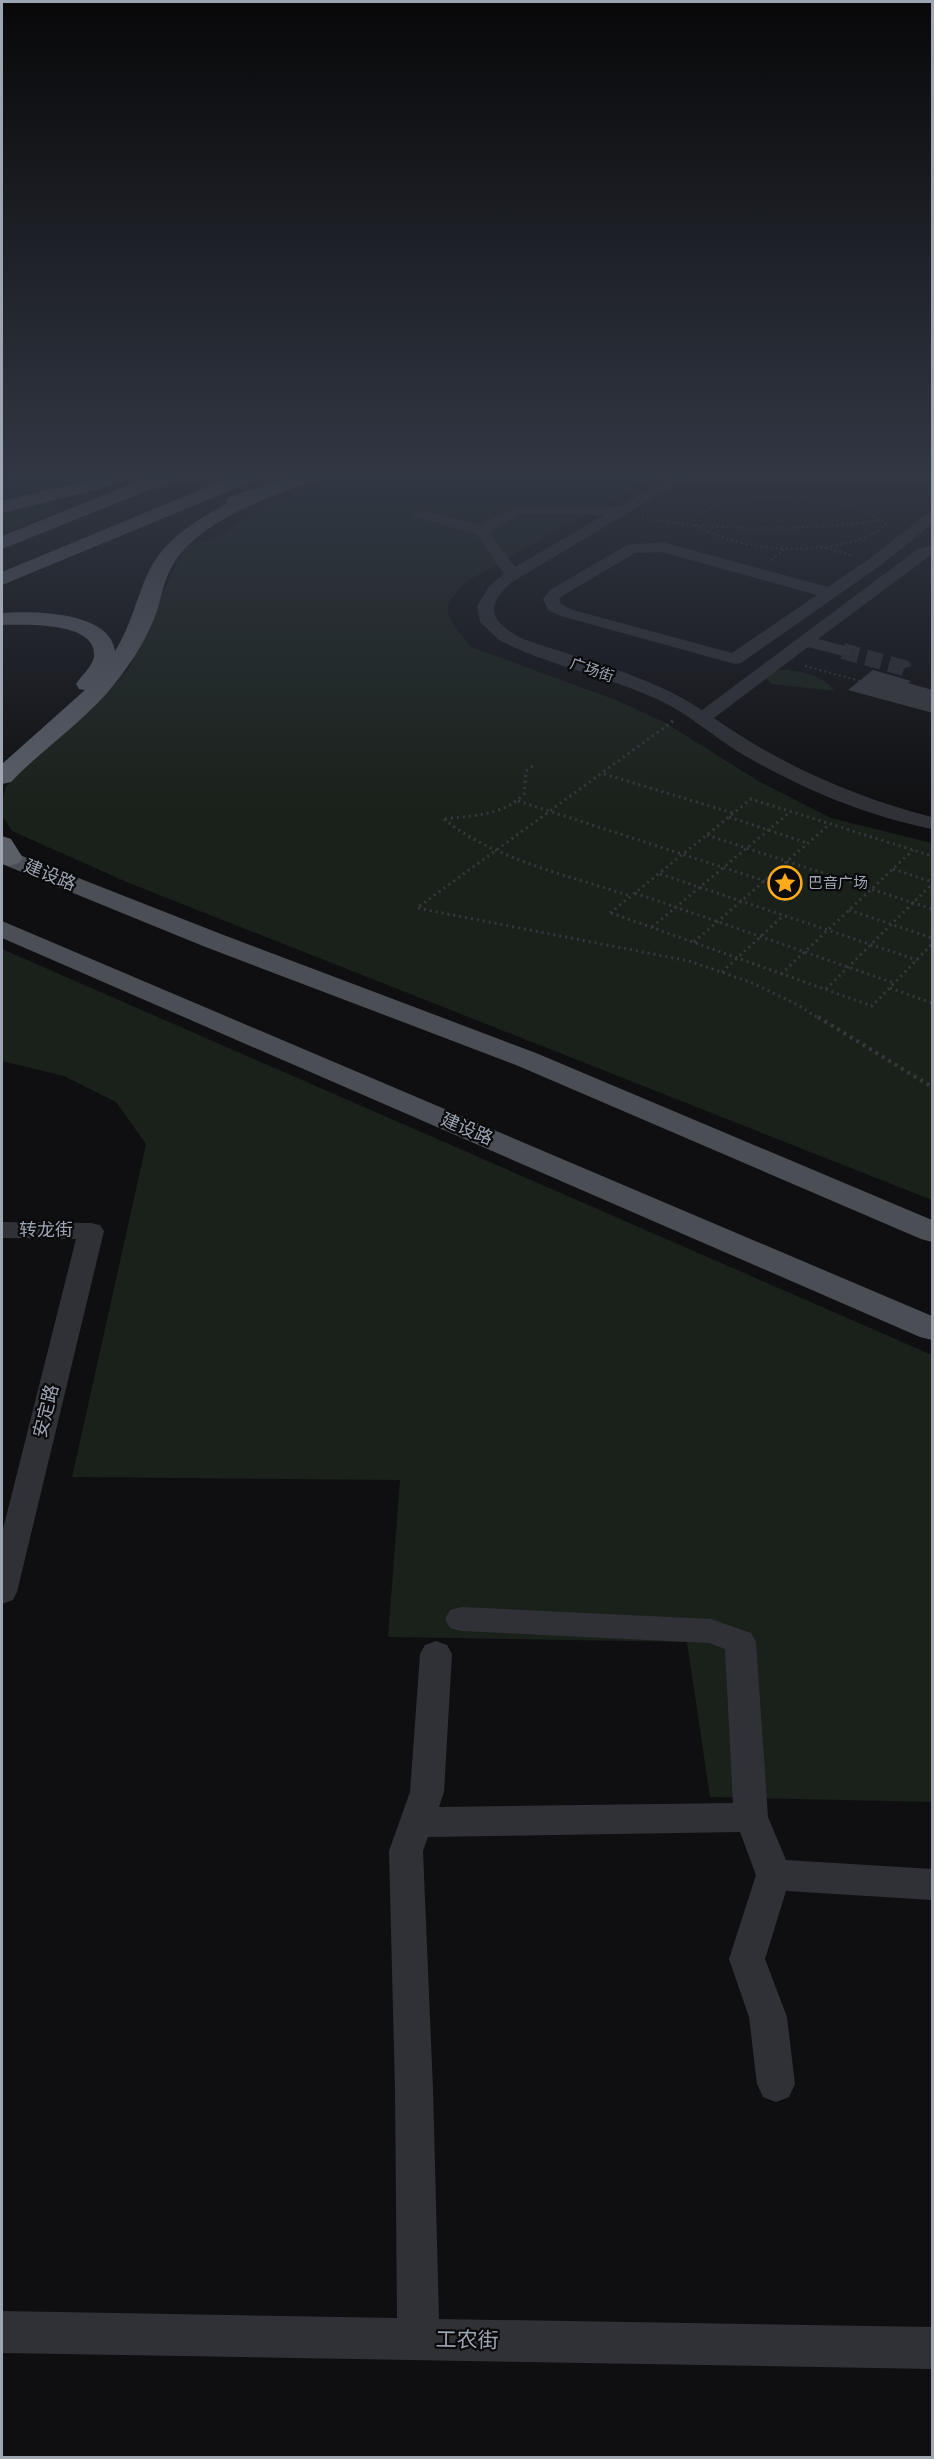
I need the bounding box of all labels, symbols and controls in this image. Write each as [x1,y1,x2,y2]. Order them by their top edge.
street label: 广场街 [568,654,616,685]
street label: 建设路 [21,855,79,894]
place icon: 巴音广场 [767,865,803,901]
place label: 巴音广场 [808,874,868,891]
street label: 建设路 [438,1108,496,1149]
street label: 转龙街 [19,1219,73,1240]
street label: 安定路 [29,1382,62,1440]
street label: 工农街 [435,2326,499,2352]

